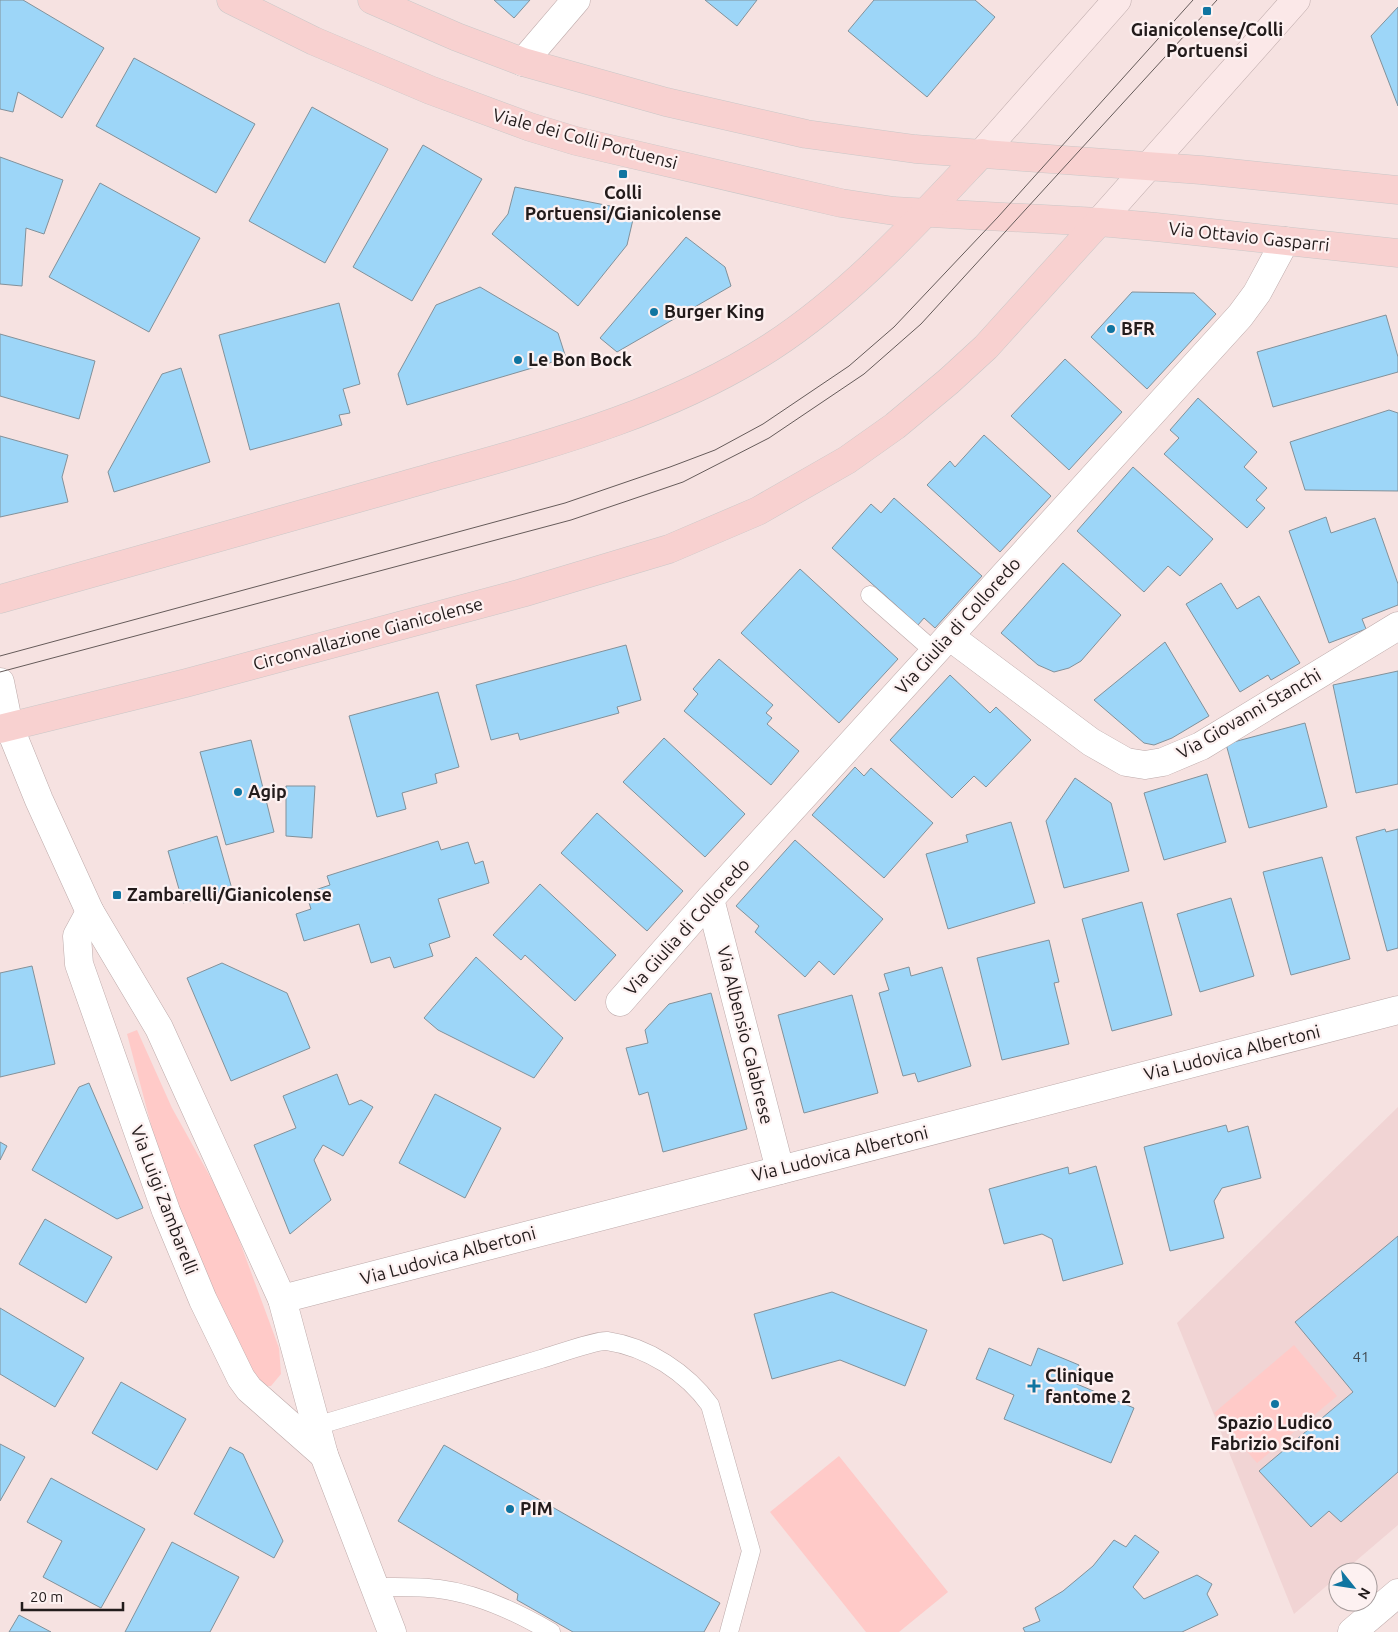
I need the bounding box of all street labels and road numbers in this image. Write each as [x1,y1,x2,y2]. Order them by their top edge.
street label: Viale dei Colli Portuensi [491,104,680,172]
street label: Via Ottavio Gasparri [1168,218,1331,254]
street label: Via Giulia di Colloredo [891,553,1024,698]
street label: Circonvallazione Gianicolense [251,593,485,673]
street label: Via Giovanni Stanchi [1173,664,1324,762]
street label: Via Giulia di Colloredo [620,854,753,999]
street label: Via Albensio Calabrese [714,944,778,1126]
street label: Via Ludovica Albertoni [1142,1020,1322,1084]
street label: Via Ludovica Albertoni [750,1121,930,1185]
street label: Via Luigi Zambarelli [127,1122,203,1277]
street label: Via Ludovica Albertoni [358,1222,538,1288]

